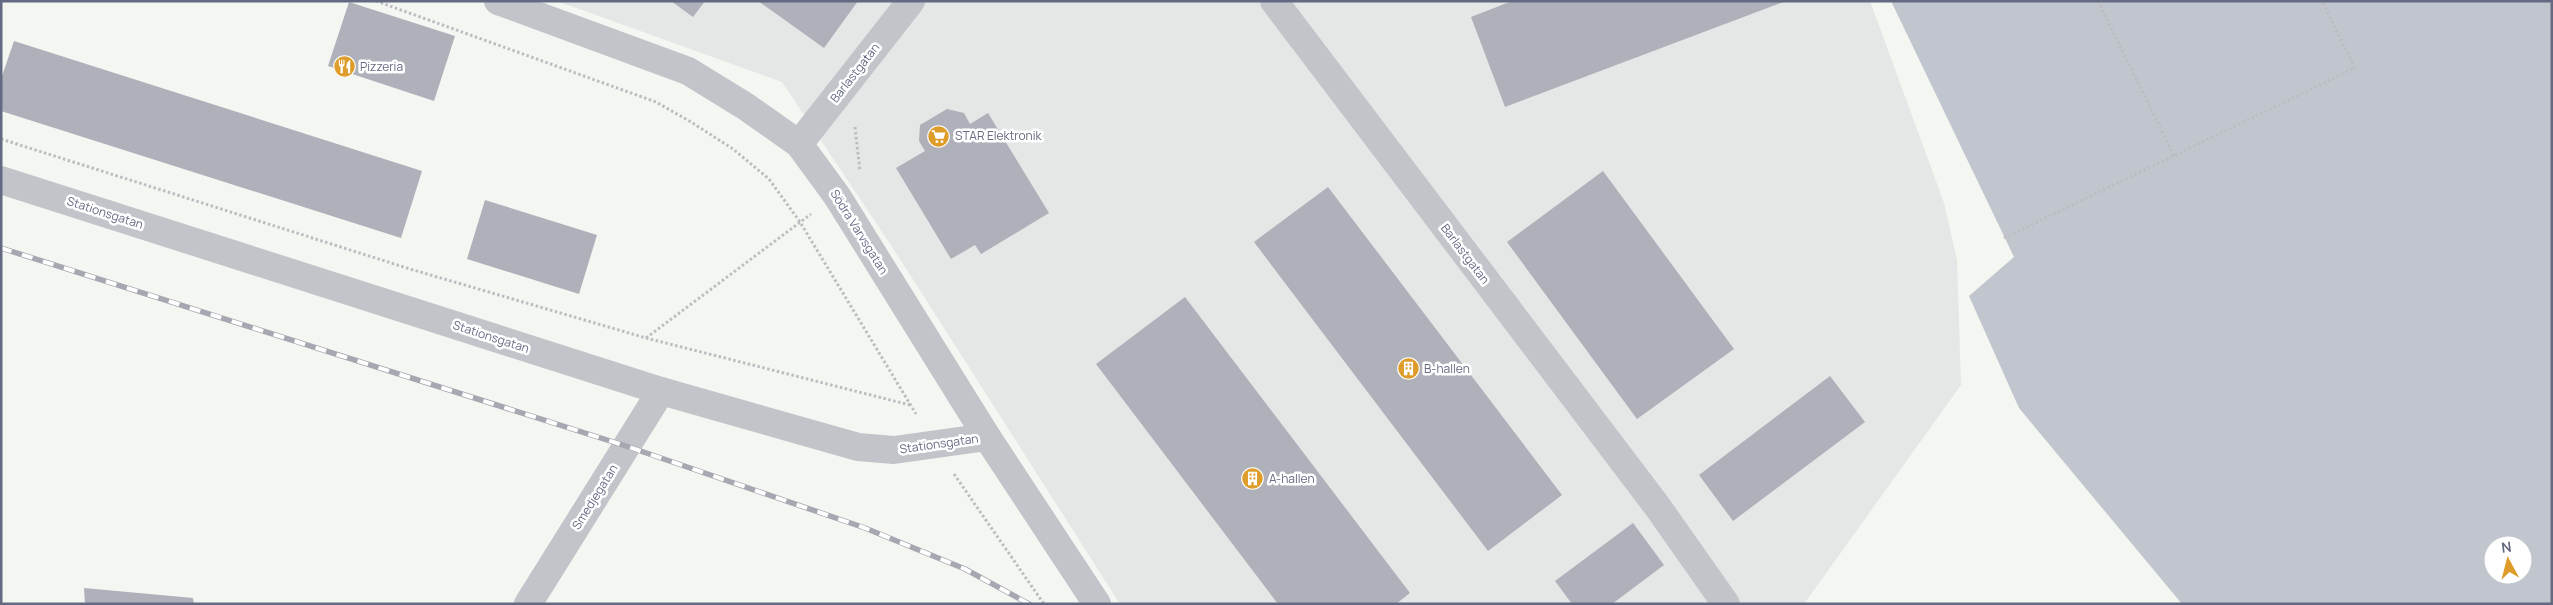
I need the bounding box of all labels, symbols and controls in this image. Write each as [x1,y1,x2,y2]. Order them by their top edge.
street label: Barlastgatan [826,39,883,106]
restaurant icon: Pizzeria [332,55,356,79]
place label: Pizzeria [360,58,403,75]
supermarket icon: STAR Elektronik [927,124,951,148]
place label: STAR Elektronik [955,127,1043,144]
street label: Södra Varvsgatan [827,186,892,277]
street label: Stationsgatan [65,192,146,233]
street label: Barlastgatan [1437,220,1494,287]
street label: Stationsgatan [451,316,532,357]
building icon: B-hallen [1396,357,1420,381]
place label: B-hallen [1424,360,1470,377]
street label: Stationsgatan [898,430,979,457]
street label: Smedjegatan [568,461,621,533]
building icon: A-hallen [1241,467,1265,491]
place label: A-hallen [1269,470,1315,487]
north arrow [2483,535,2533,585]
text: N [2500,537,2513,557]

